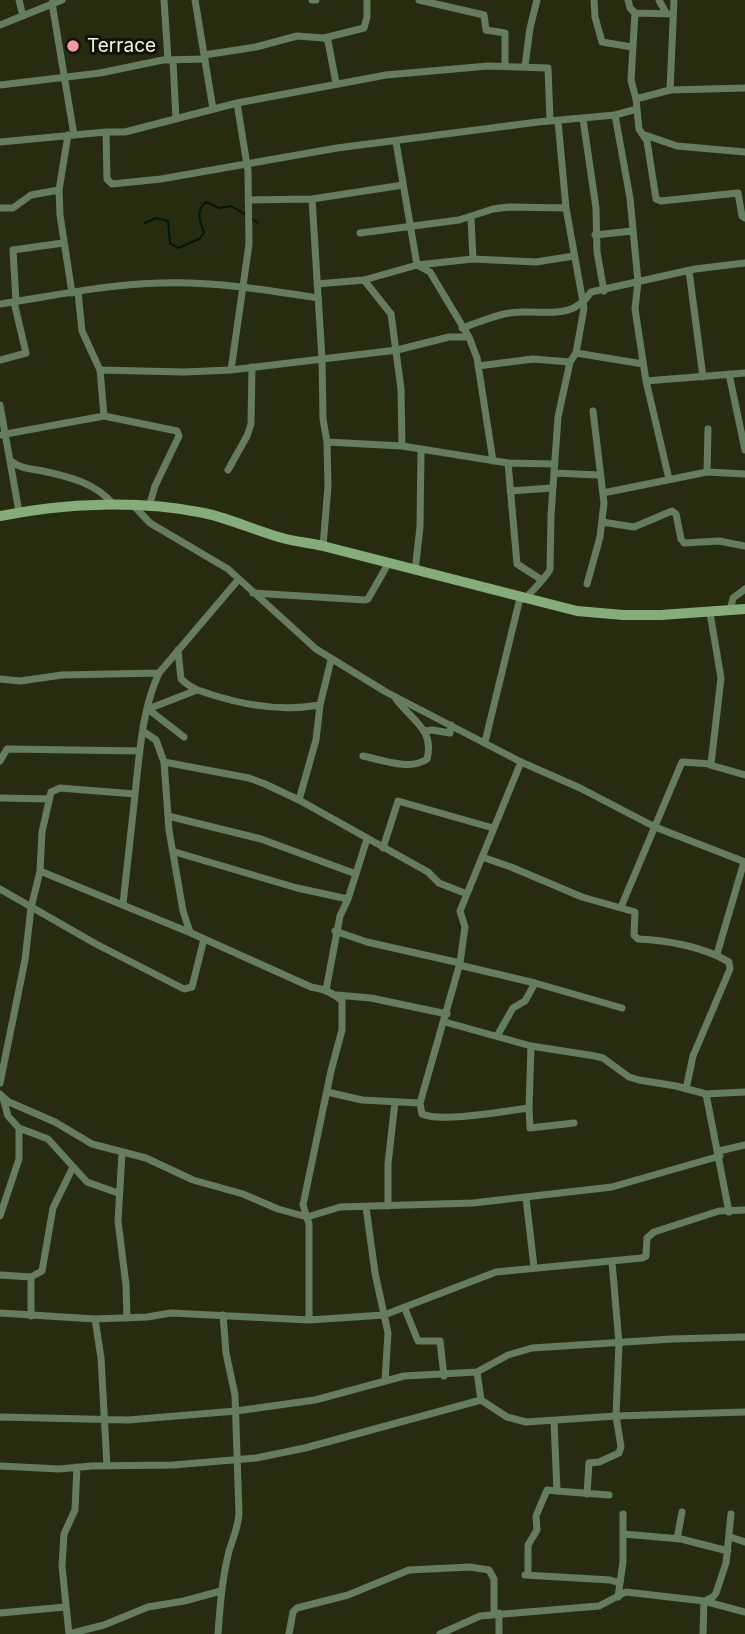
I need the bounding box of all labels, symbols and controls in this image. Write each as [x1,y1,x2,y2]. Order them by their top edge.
place label: Terrace [87,35,156,57]
marker: Terrace [65,38,81,54]

